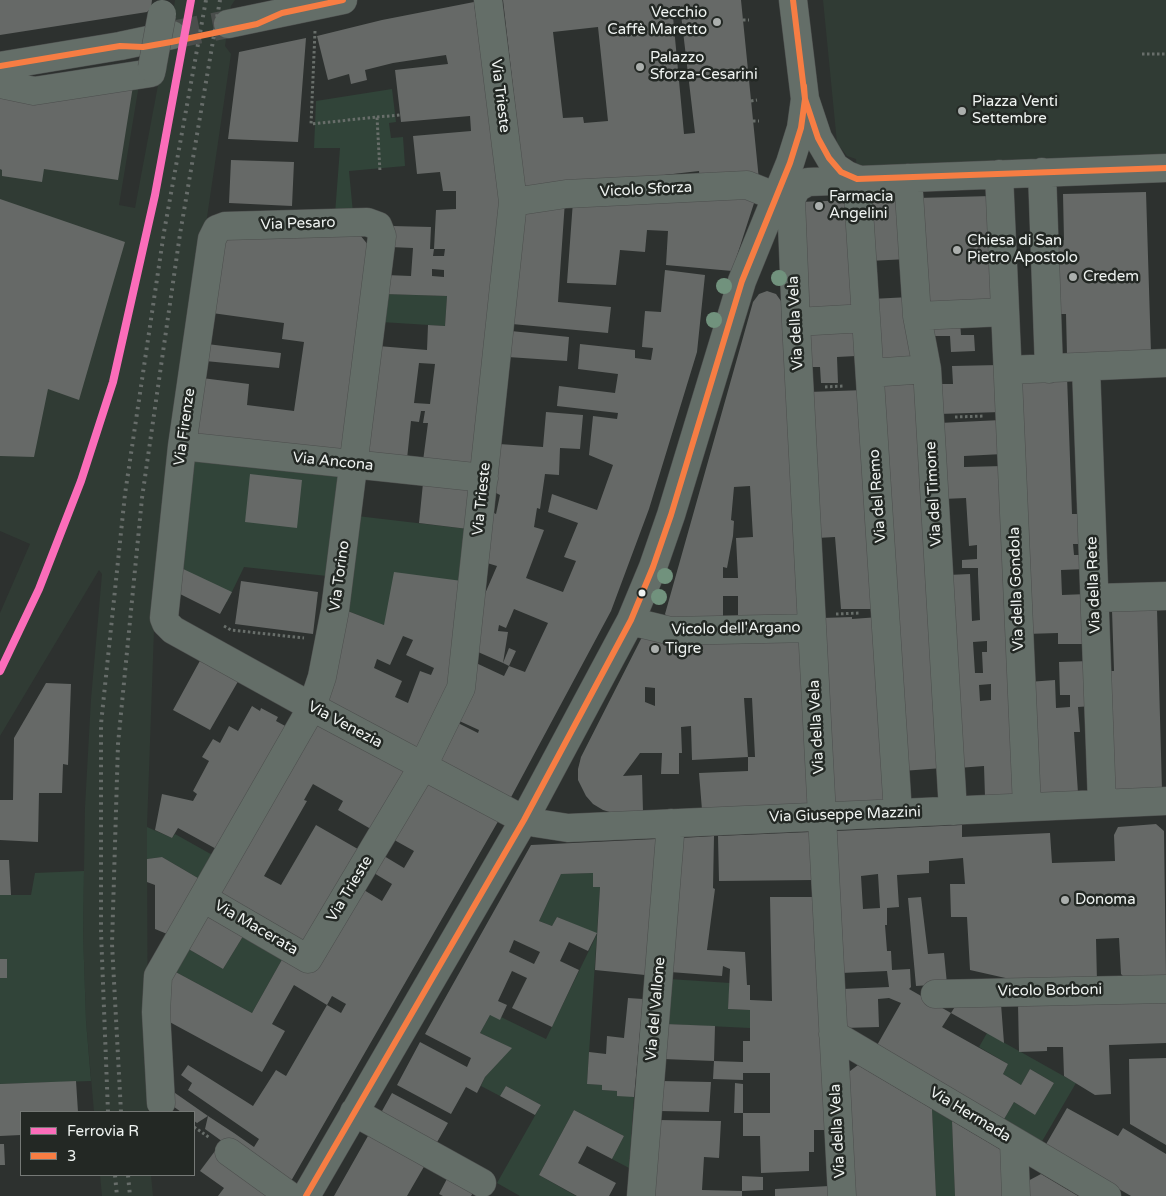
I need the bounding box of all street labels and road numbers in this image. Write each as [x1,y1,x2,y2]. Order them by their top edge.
street label: Via Trieste [487,58,513,134]
street label: Vicolo Sforza [599,179,693,201]
street label: Via Pesaro [260,214,336,234]
street label: Via della Vela [785,275,807,371]
street label: Via Firenze [171,387,199,467]
street label: Via del Timone [922,441,946,547]
street label: Via del Remo [866,448,890,544]
street label: Via Ancona [292,449,374,475]
street label: Via Trieste [469,461,495,537]
street label: Via della Gondola [1006,527,1028,651]
street label: Via della Rete [1083,536,1105,634]
street label: Via Torino [326,539,354,613]
street label: Vicolo dell'Argano [671,619,801,639]
street label: Via della Vela [806,679,828,775]
street label: Via Venezia [305,698,385,752]
street label: Via Giuseppe Mazzini [769,803,921,827]
street label: Via Trieste [323,853,377,925]
street label: Via Macerata [211,897,301,959]
street label: Via del Vallone [642,956,670,1062]
street label: Vicolo Borboni [998,981,1102,1001]
street label: Via della Vela [827,1083,849,1179]
street label: Via Hermada [926,1084,1014,1146]

